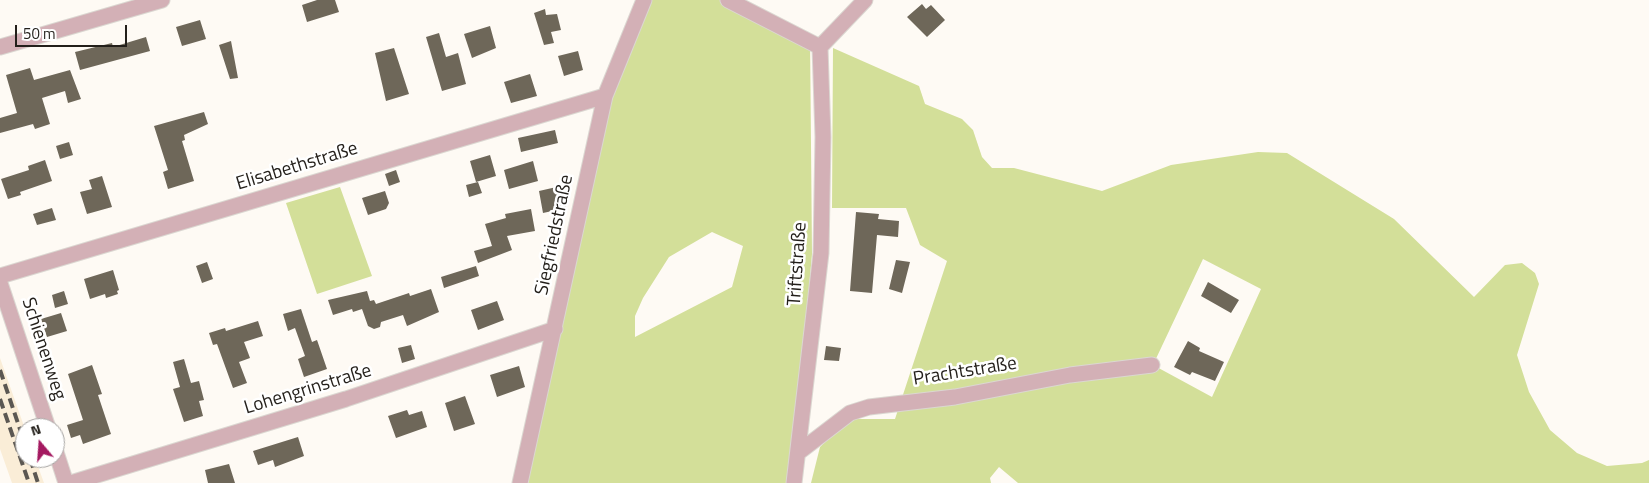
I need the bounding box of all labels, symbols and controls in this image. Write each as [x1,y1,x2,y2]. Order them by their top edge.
scale bar [18,15,130,47]
text: 50 m [23,22,56,45]
street label: Elisabethstraße [233,138,361,196]
street label: Siegfriedstraße [531,173,579,297]
street label: Triftstraße [784,221,812,307]
street label: Schienenweg [16,295,70,403]
street label: Prachtstraße [912,353,1018,391]
street label: Lohengrinstraße [242,360,374,420]
north arrow [15,418,65,468]
text: N [28,418,43,441]

